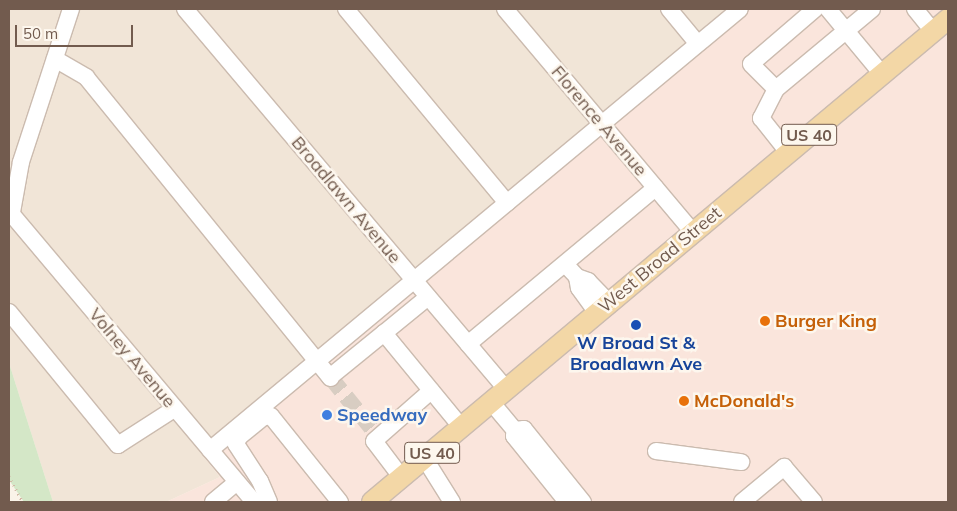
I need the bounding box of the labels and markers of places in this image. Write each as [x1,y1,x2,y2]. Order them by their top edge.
place label: Burger King [775,310,877,332]
marker: Burger King [759,315,771,327]
marker: W Broad St & Broadlawn Ave [630,319,642,331]
place label: W Broad St & Broadlawn Ave [570,333,702,376]
place label: McDonald's [694,390,794,412]
marker: McDonald's [678,395,690,407]
place label: Speedway [337,404,427,426]
marker: Speedway [321,409,333,421]

